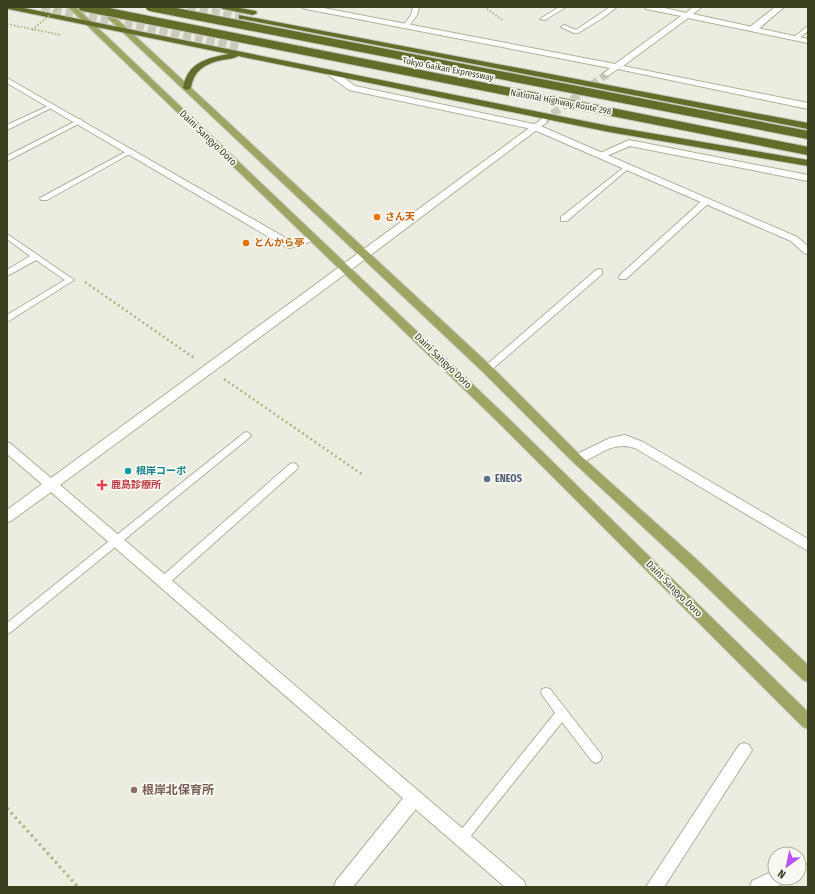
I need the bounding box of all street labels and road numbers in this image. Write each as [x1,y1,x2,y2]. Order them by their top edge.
street label: Tokyo Gaikan Expressway [402,55,494,83]
street label: National Highway Route 298 [510,87,613,117]
street label: Daini Sangyo Doro [177,108,239,168]
street label: Daini Sangyo Doro [412,331,474,391]
street label: Daini Sangyo Doro [643,558,705,620]

